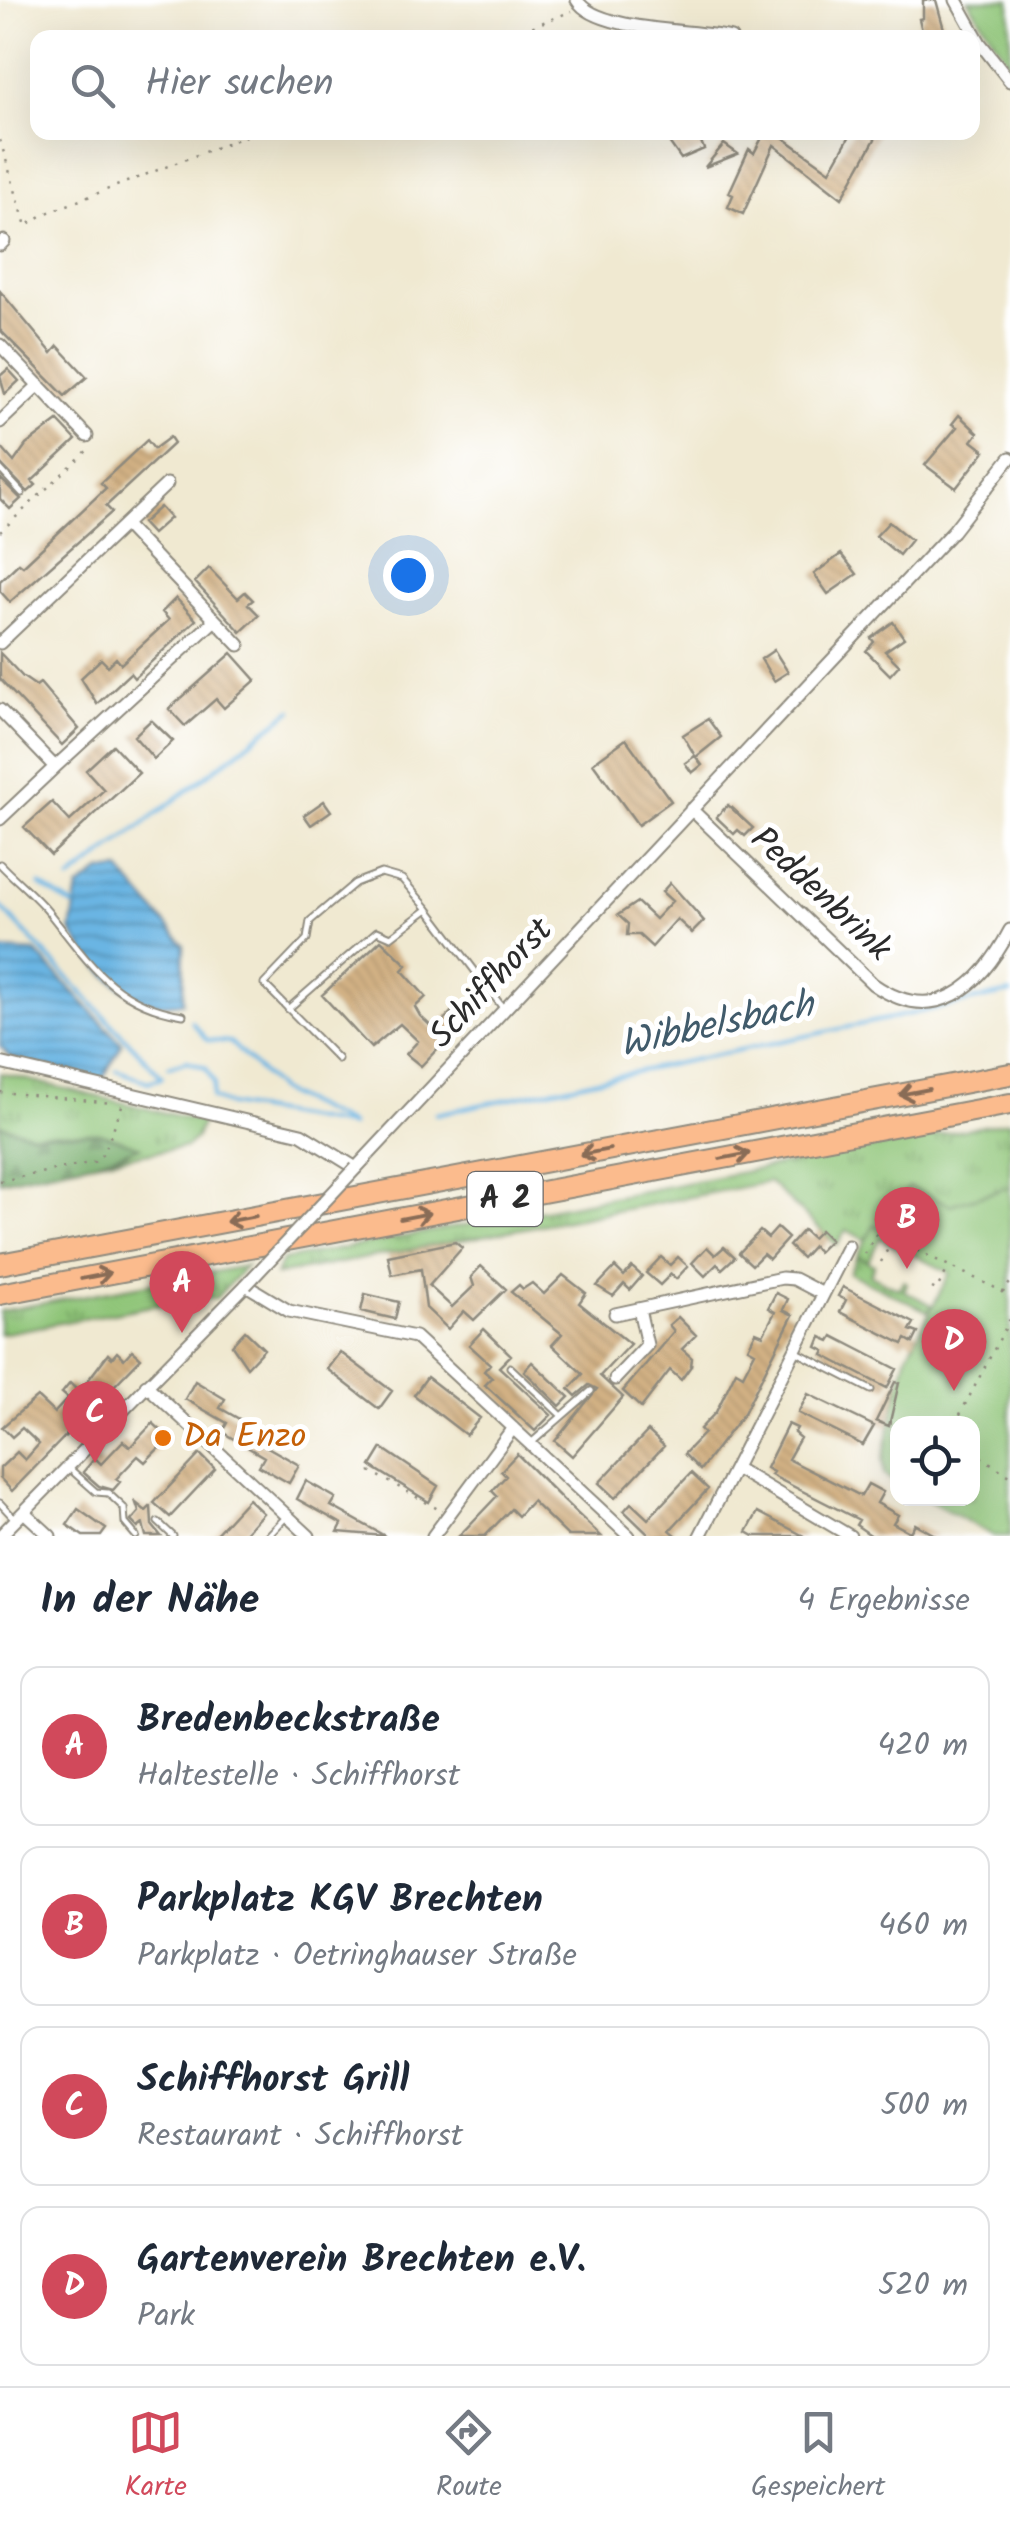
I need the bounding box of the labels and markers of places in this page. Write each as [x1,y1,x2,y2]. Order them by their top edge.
pin: B [874,1186,940,1269]
pin: A [150,1250,214,1333]
pin: D [922,1308,986,1391]
pin: C [62,1380,128,1463]
place label: Da Enzo [183,1410,306,1466]
marker: Da Enzo [152,1427,174,1449]

